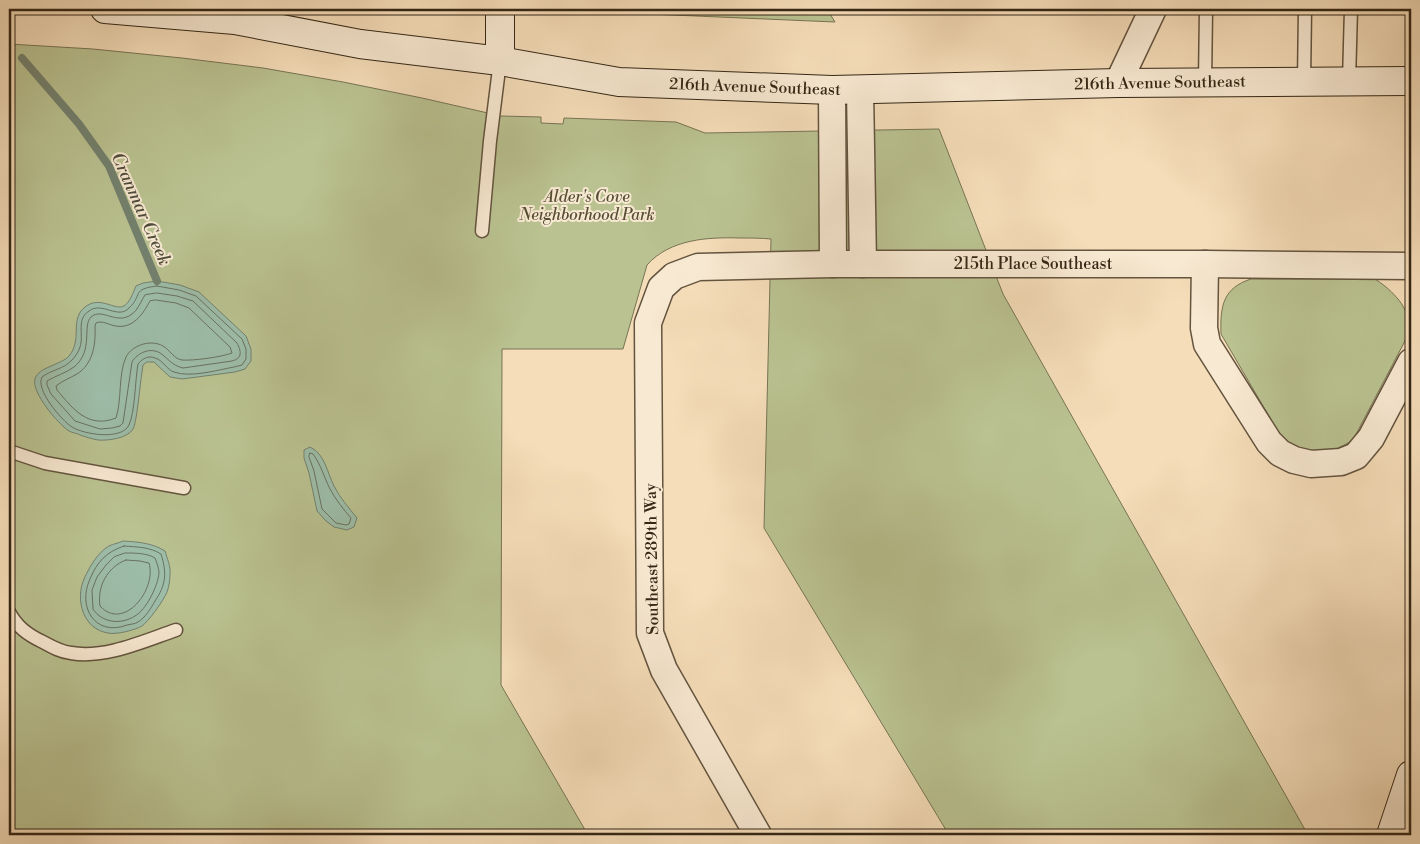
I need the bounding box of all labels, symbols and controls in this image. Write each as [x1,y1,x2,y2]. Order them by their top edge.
street label: 216th Avenue Southeast [1074,71,1246,94]
street label: 216th Avenue Southeast [669,74,841,100]
water label: Cranmar Creek [106,149,176,269]
park label: Alder's Cove Neighborhood Park [518,187,655,225]
street label: 215th Place Southeast [954,254,1113,274]
street label: Southeast 289th Way [641,483,663,635]

